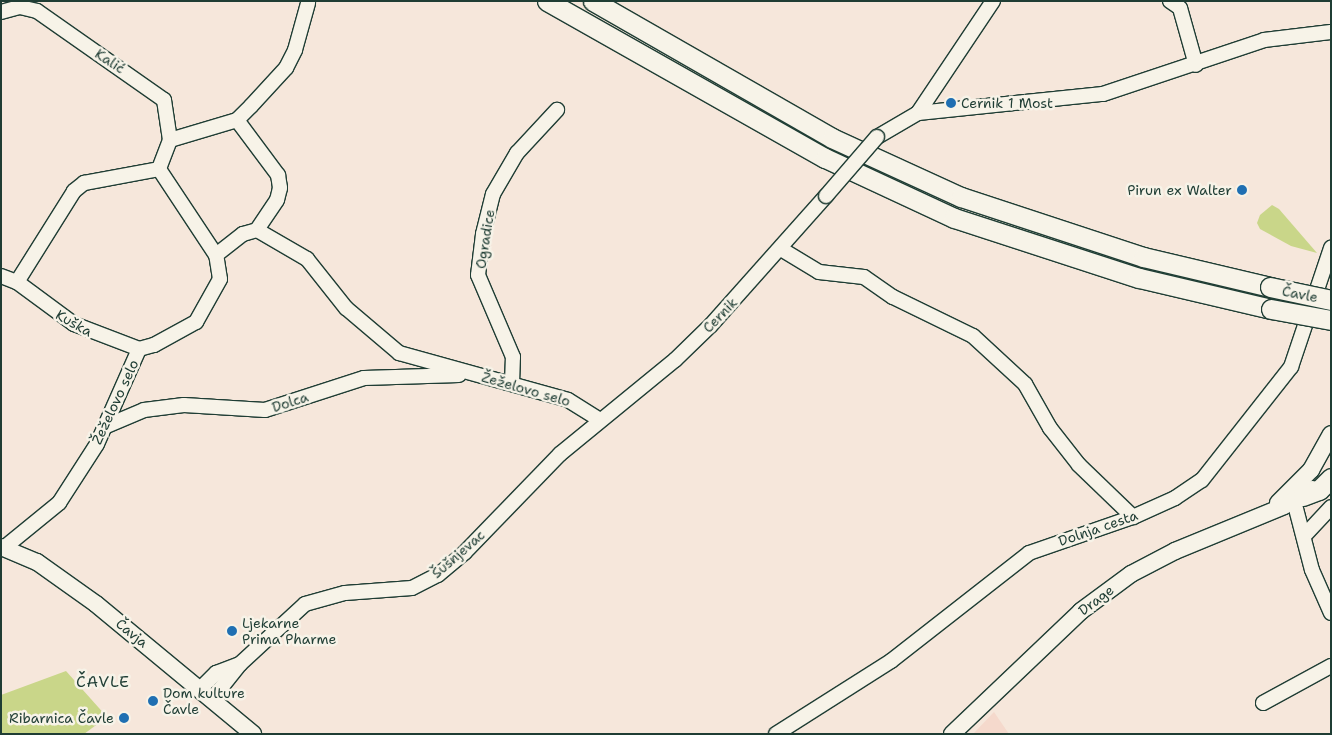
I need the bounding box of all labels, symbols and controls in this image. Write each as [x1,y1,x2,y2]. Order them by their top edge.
street label: Kalić [92,45,128,77]
place label: Cernik 1 Most [961,95,1053,111]
marker: Cernik 1 Most [945,97,957,109]
place label: Pirun ex Walter [1127,182,1232,198]
marker: Pirun ex Walter [1236,184,1248,196]
street label: Ogradice [472,208,498,270]
street label: Čavle [1281,282,1319,306]
street label: Cernik [699,294,741,336]
street label: Kuška [53,306,95,340]
street label: Žeželovo selo [88,357,142,447]
street label: Žeželovo selo [480,368,572,410]
street label: Dolca [270,388,310,416]
street label: Dolnja cesta [1056,507,1140,549]
street label: Šušnjevac [428,526,488,582]
street label: Drage [1075,581,1117,619]
street label: Čavja [113,615,151,651]
place label: Ljekarne Prima Pharme [242,615,336,648]
marker: Ljekarne Prima Pharme [226,625,238,637]
district label: ČAVLE [75,672,131,692]
place label: Dom kulture Čavle [163,685,245,718]
marker: Dom kulture Čavle [147,695,159,707]
place label: Ribarnica Čavle [9,710,114,726]
marker: Ribarnica Čavle [118,712,130,724]

